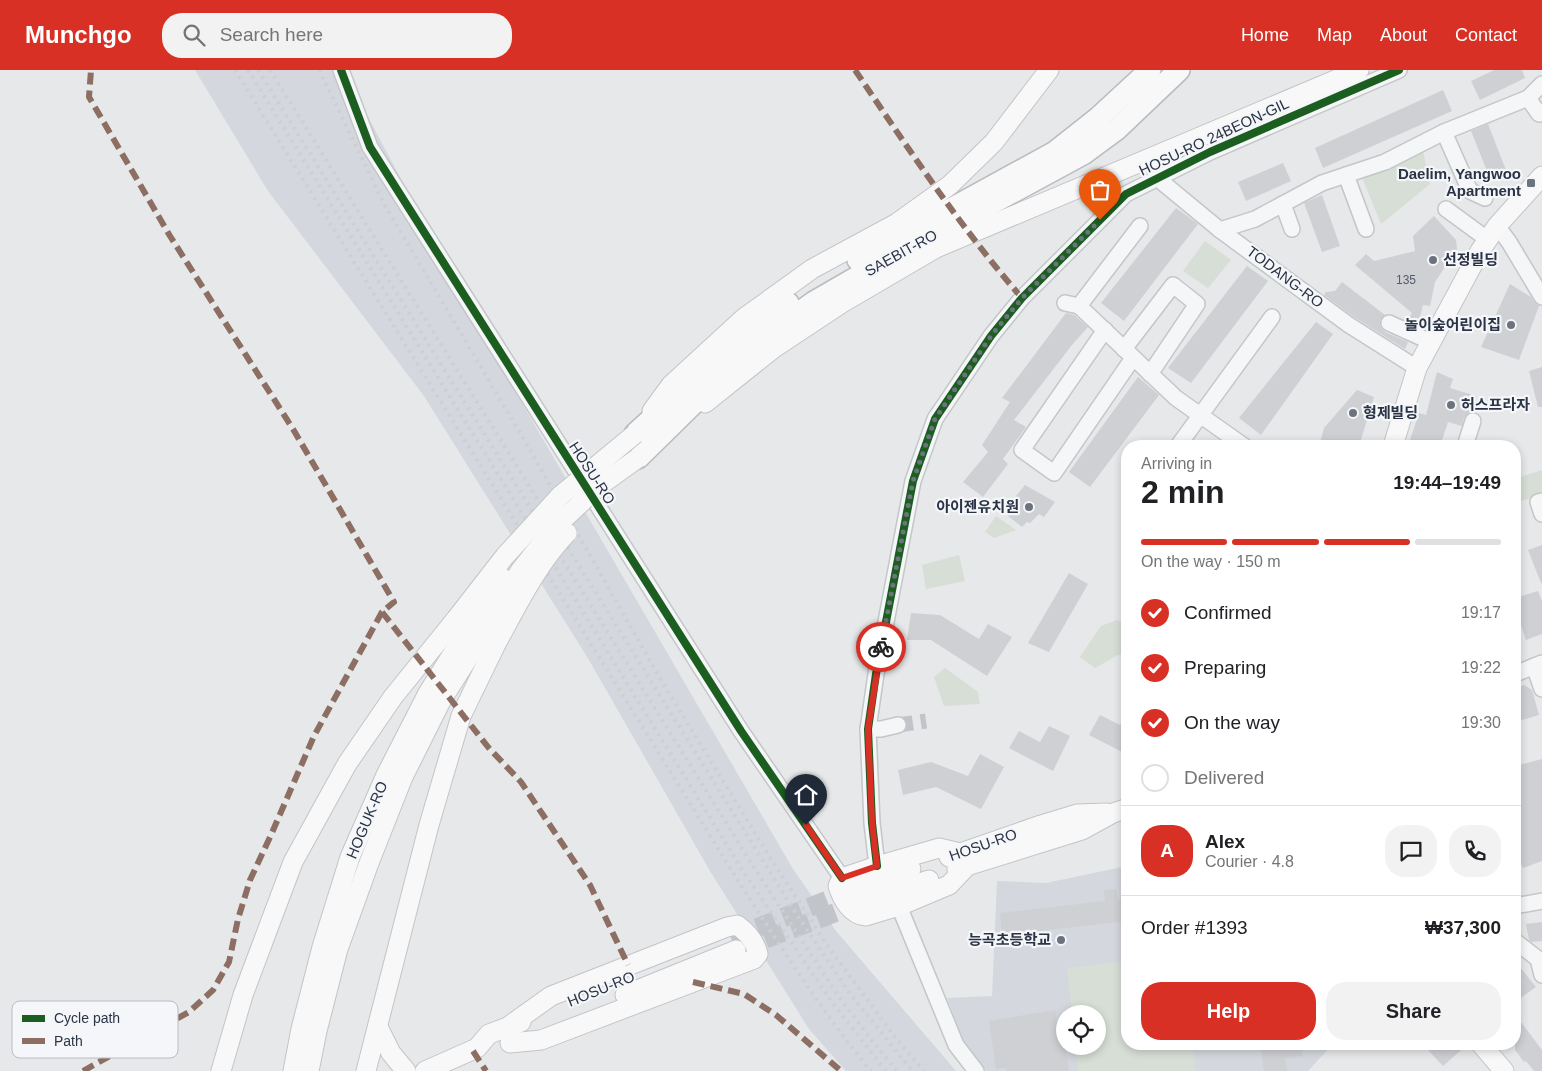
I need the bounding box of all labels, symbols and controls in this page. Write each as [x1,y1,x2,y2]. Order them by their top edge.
search box [162,13,512,58]
text: Munchgo [25,21,132,48]
icon: search [180,21,208,49]
text: Search here [220,24,323,45]
text: Home [1241,25,1289,45]
text: Map [1317,25,1352,45]
text: About [1380,25,1427,45]
text: Contact [1455,25,1517,45]
street label: HOSU-RO 24BEON-GIL [1136,94,1291,179]
place label: Daelim, Yangwoo Apartment [1398,165,1521,199]
pin [1079,169,1121,220]
icon: bag [1086,176,1114,204]
marker: Daelim, Yangwoo Apartment [1525,177,1537,189]
street label: SAEBIT-RO [862,226,940,279]
street label: TODANG-RO [1244,242,1327,311]
place label: 선정빌딩 [1443,251,1498,268]
marker: 선정빌딩 [1427,254,1439,266]
house number: 135 [1396,273,1416,287]
place label: 놀이숲어린이집 [1404,316,1501,333]
marker: 놀이숲어린이집 [1505,319,1517,331]
place label: 허스프라자 [1461,396,1530,413]
marker: 허스프라자 [1445,399,1457,411]
place label: 형제빌딩 [1363,404,1418,421]
marker: 형제빌딩 [1347,407,1359,419]
street label: HOSU-RO [566,438,619,507]
text: Arriving in [1141,455,1212,472]
text: 19:44–19:49 [1393,472,1501,493]
text: 2 min [1141,474,1225,510]
place label: 아이젠유치원 [936,498,1019,515]
marker: 아이젠유치원 [1023,501,1035,513]
text: On the way · 150 m [1141,553,1281,570]
icon: check [1141,599,1169,627]
text: Confirmed [1184,602,1272,623]
text: 19:17 [1461,604,1501,621]
courier [856,622,906,672]
icon: bike [867,633,895,661]
icon: check [1141,654,1169,682]
text: Preparing [1184,657,1266,678]
text: 19:22 [1461,659,1501,676]
icon: check [1141,709,1169,737]
text: On the way [1184,712,1280,733]
text: 19:30 [1461,714,1501,731]
text: Delivered [1184,767,1264,788]
pin [785,774,827,825]
street label: HOGUK-RO [343,779,390,861]
icon: home [792,781,820,809]
street label: HOSU-RO [947,825,1019,864]
button: chat [1385,825,1437,877]
button: phone [1449,825,1501,877]
text: Alex [1205,831,1245,852]
text: A [1160,840,1174,861]
text: Courier · 4.8 [1205,853,1294,870]
text: Order #1393 [1141,917,1248,938]
text: ₩37,300 [1425,917,1501,938]
place label: 능곡초등학교 [968,931,1051,948]
marker: 능곡초등학교 [1055,934,1067,946]
street label: HOSU-RO [565,967,637,1010]
button: Help [1141,982,1316,1040]
button: Share [1326,982,1501,1040]
legend [12,1001,178,1058]
map controls [1056,1005,1106,1055]
button: locate [1056,1005,1106,1055]
text: Cycle path [54,1010,120,1026]
text: Path [54,1033,83,1049]

